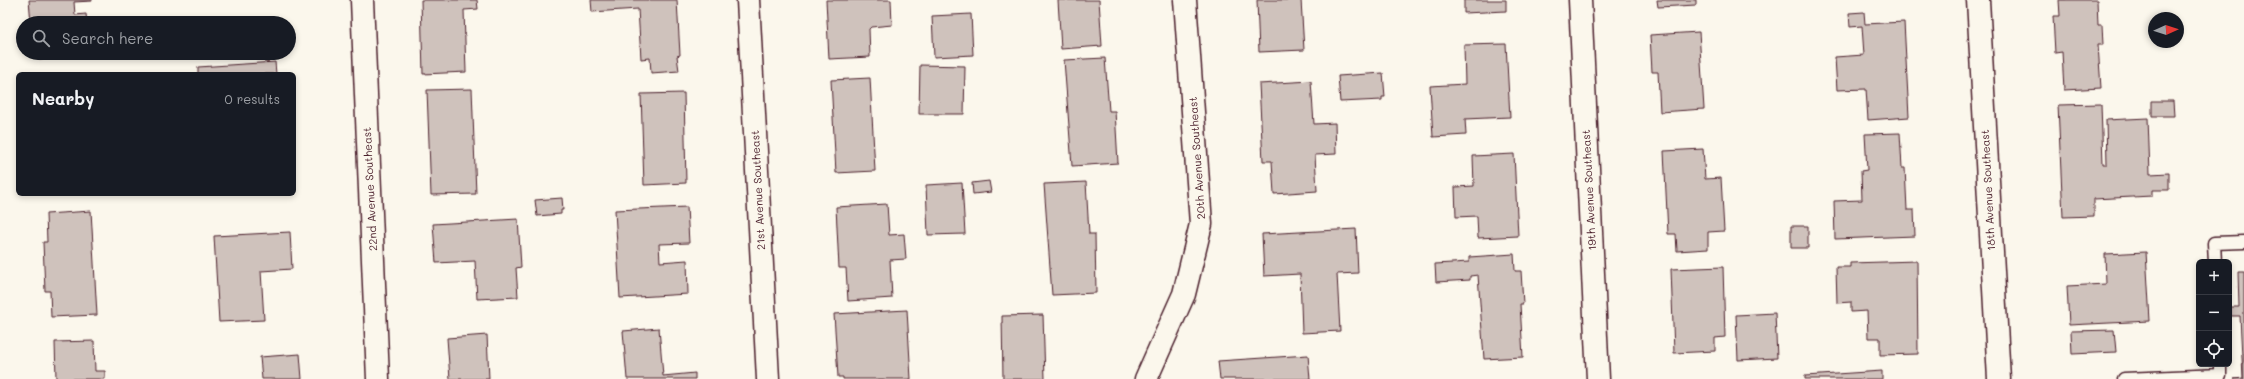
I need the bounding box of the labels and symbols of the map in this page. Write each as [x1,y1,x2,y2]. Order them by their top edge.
north arrow [2148,12,2184,48]
street label: 20th Avenue Southeast [1185,96,1208,220]
street label: 22nd Avenue Southeast [359,127,380,251]
street label: 19th Avenue Southeast [1578,129,1599,251]
street label: 18th Avenue Southeast [1977,129,1998,251]
street label: 21st Avenue Southeast [747,130,768,250]

